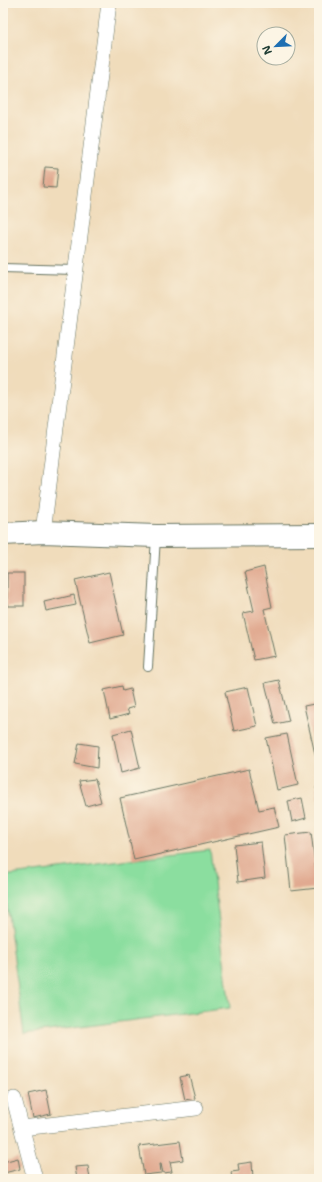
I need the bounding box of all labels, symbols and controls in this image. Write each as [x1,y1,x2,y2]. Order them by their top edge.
north arrow [256,26,296,66]
text: N [259,43,276,57]

